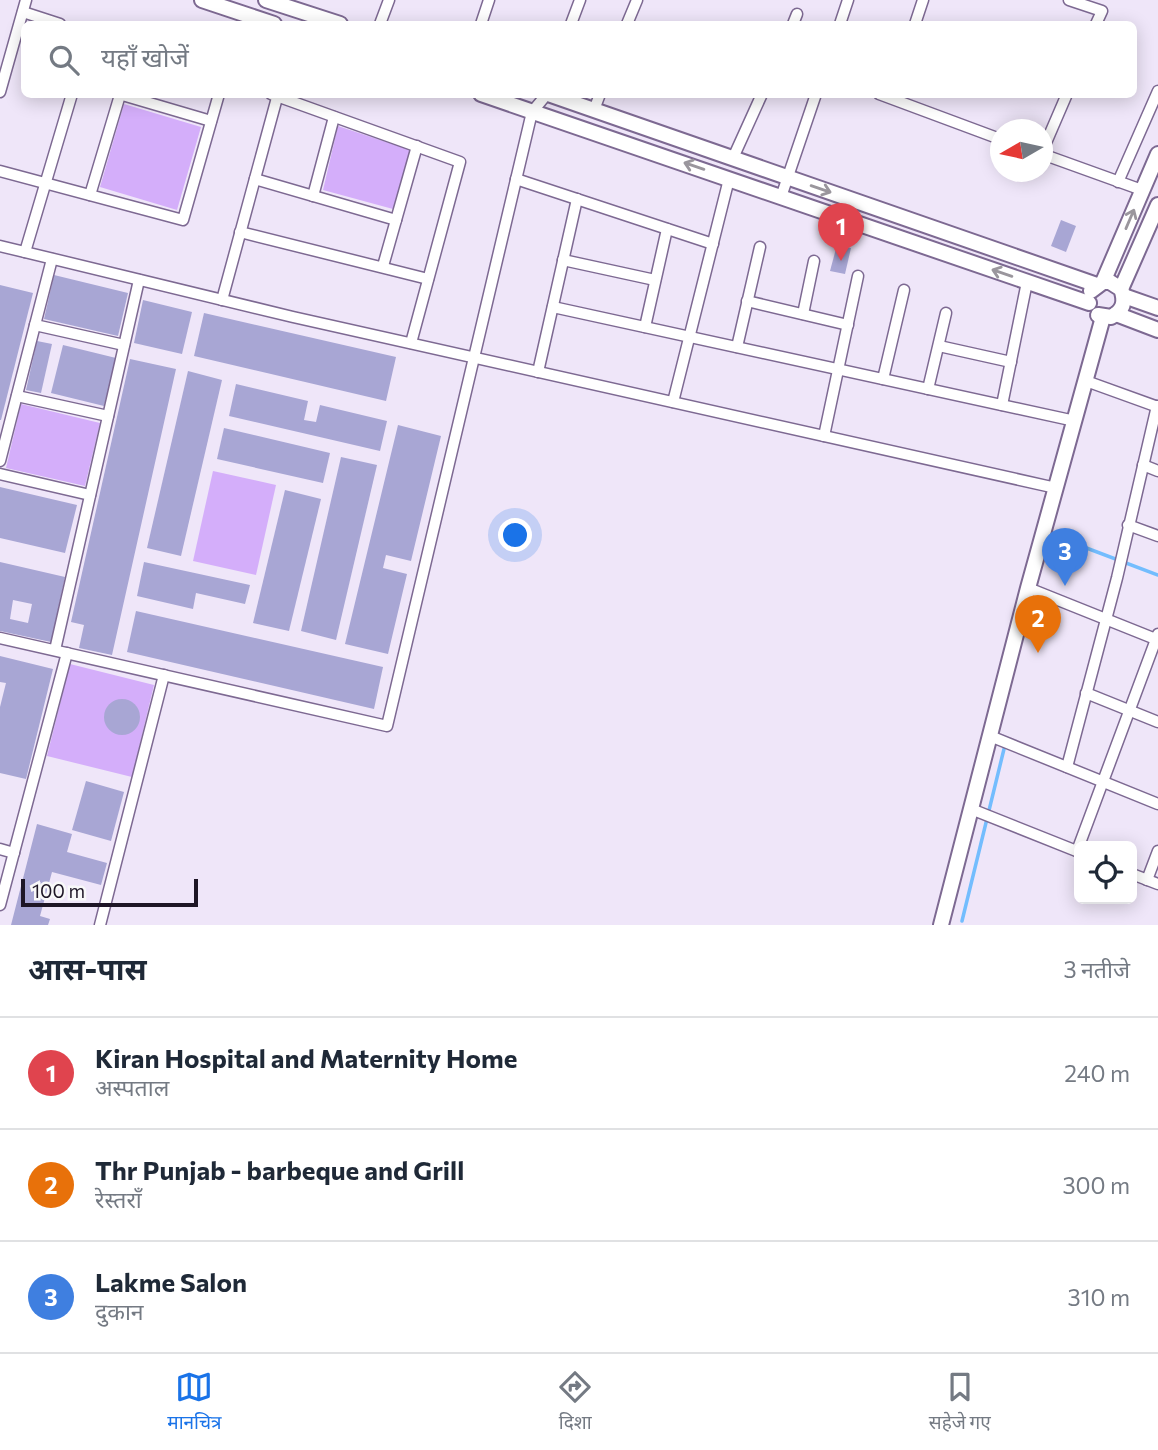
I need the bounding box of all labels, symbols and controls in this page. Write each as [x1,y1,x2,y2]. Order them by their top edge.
search box [21,21,1137,98]
icon: search [45,41,83,79]
text: यहाँ खोजें [101,41,189,72]
north arrow [990,119,1053,182]
one-way arrow [684,159,706,171]
one-way arrow [810,184,832,196]
pin: 1 [818,203,864,261]
one-way arrow [1124,209,1137,231]
one-way arrow [991,266,1013,278]
your location [498,518,532,552]
pin: 3 [1042,528,1088,586]
pin: 2 [1015,595,1061,653]
map controls [1074,841,1137,904]
button: locate [1074,841,1137,904]
scale bar [21,876,198,908]
text: 100 m [32,879,85,902]
text: आस-पास [28,949,147,986]
text: 3 नतीजे [1064,955,1130,983]
text: Kiran Hospital and Maternity Home [95,1042,517,1073]
text: 1 [46,1059,56,1087]
text: 240 m [1064,1059,1130,1087]
text: अस्पताल [95,1073,169,1101]
text: Thr Punjab - barbeque and Grill [95,1154,464,1185]
text: 2 [44,1171,58,1199]
text: 300 m [1062,1171,1130,1199]
text: रेस्तराँ [95,1185,142,1213]
text: Lakme Salon [95,1266,247,1297]
text: 3 [44,1283,58,1311]
text: 310 m [1068,1283,1130,1311]
text: दुकान [95,1297,144,1325]
tab: मानचित्र [167,1368,222,1437]
tab: दिशा [556,1368,594,1437]
tab: सहेजे गए [929,1368,991,1437]

